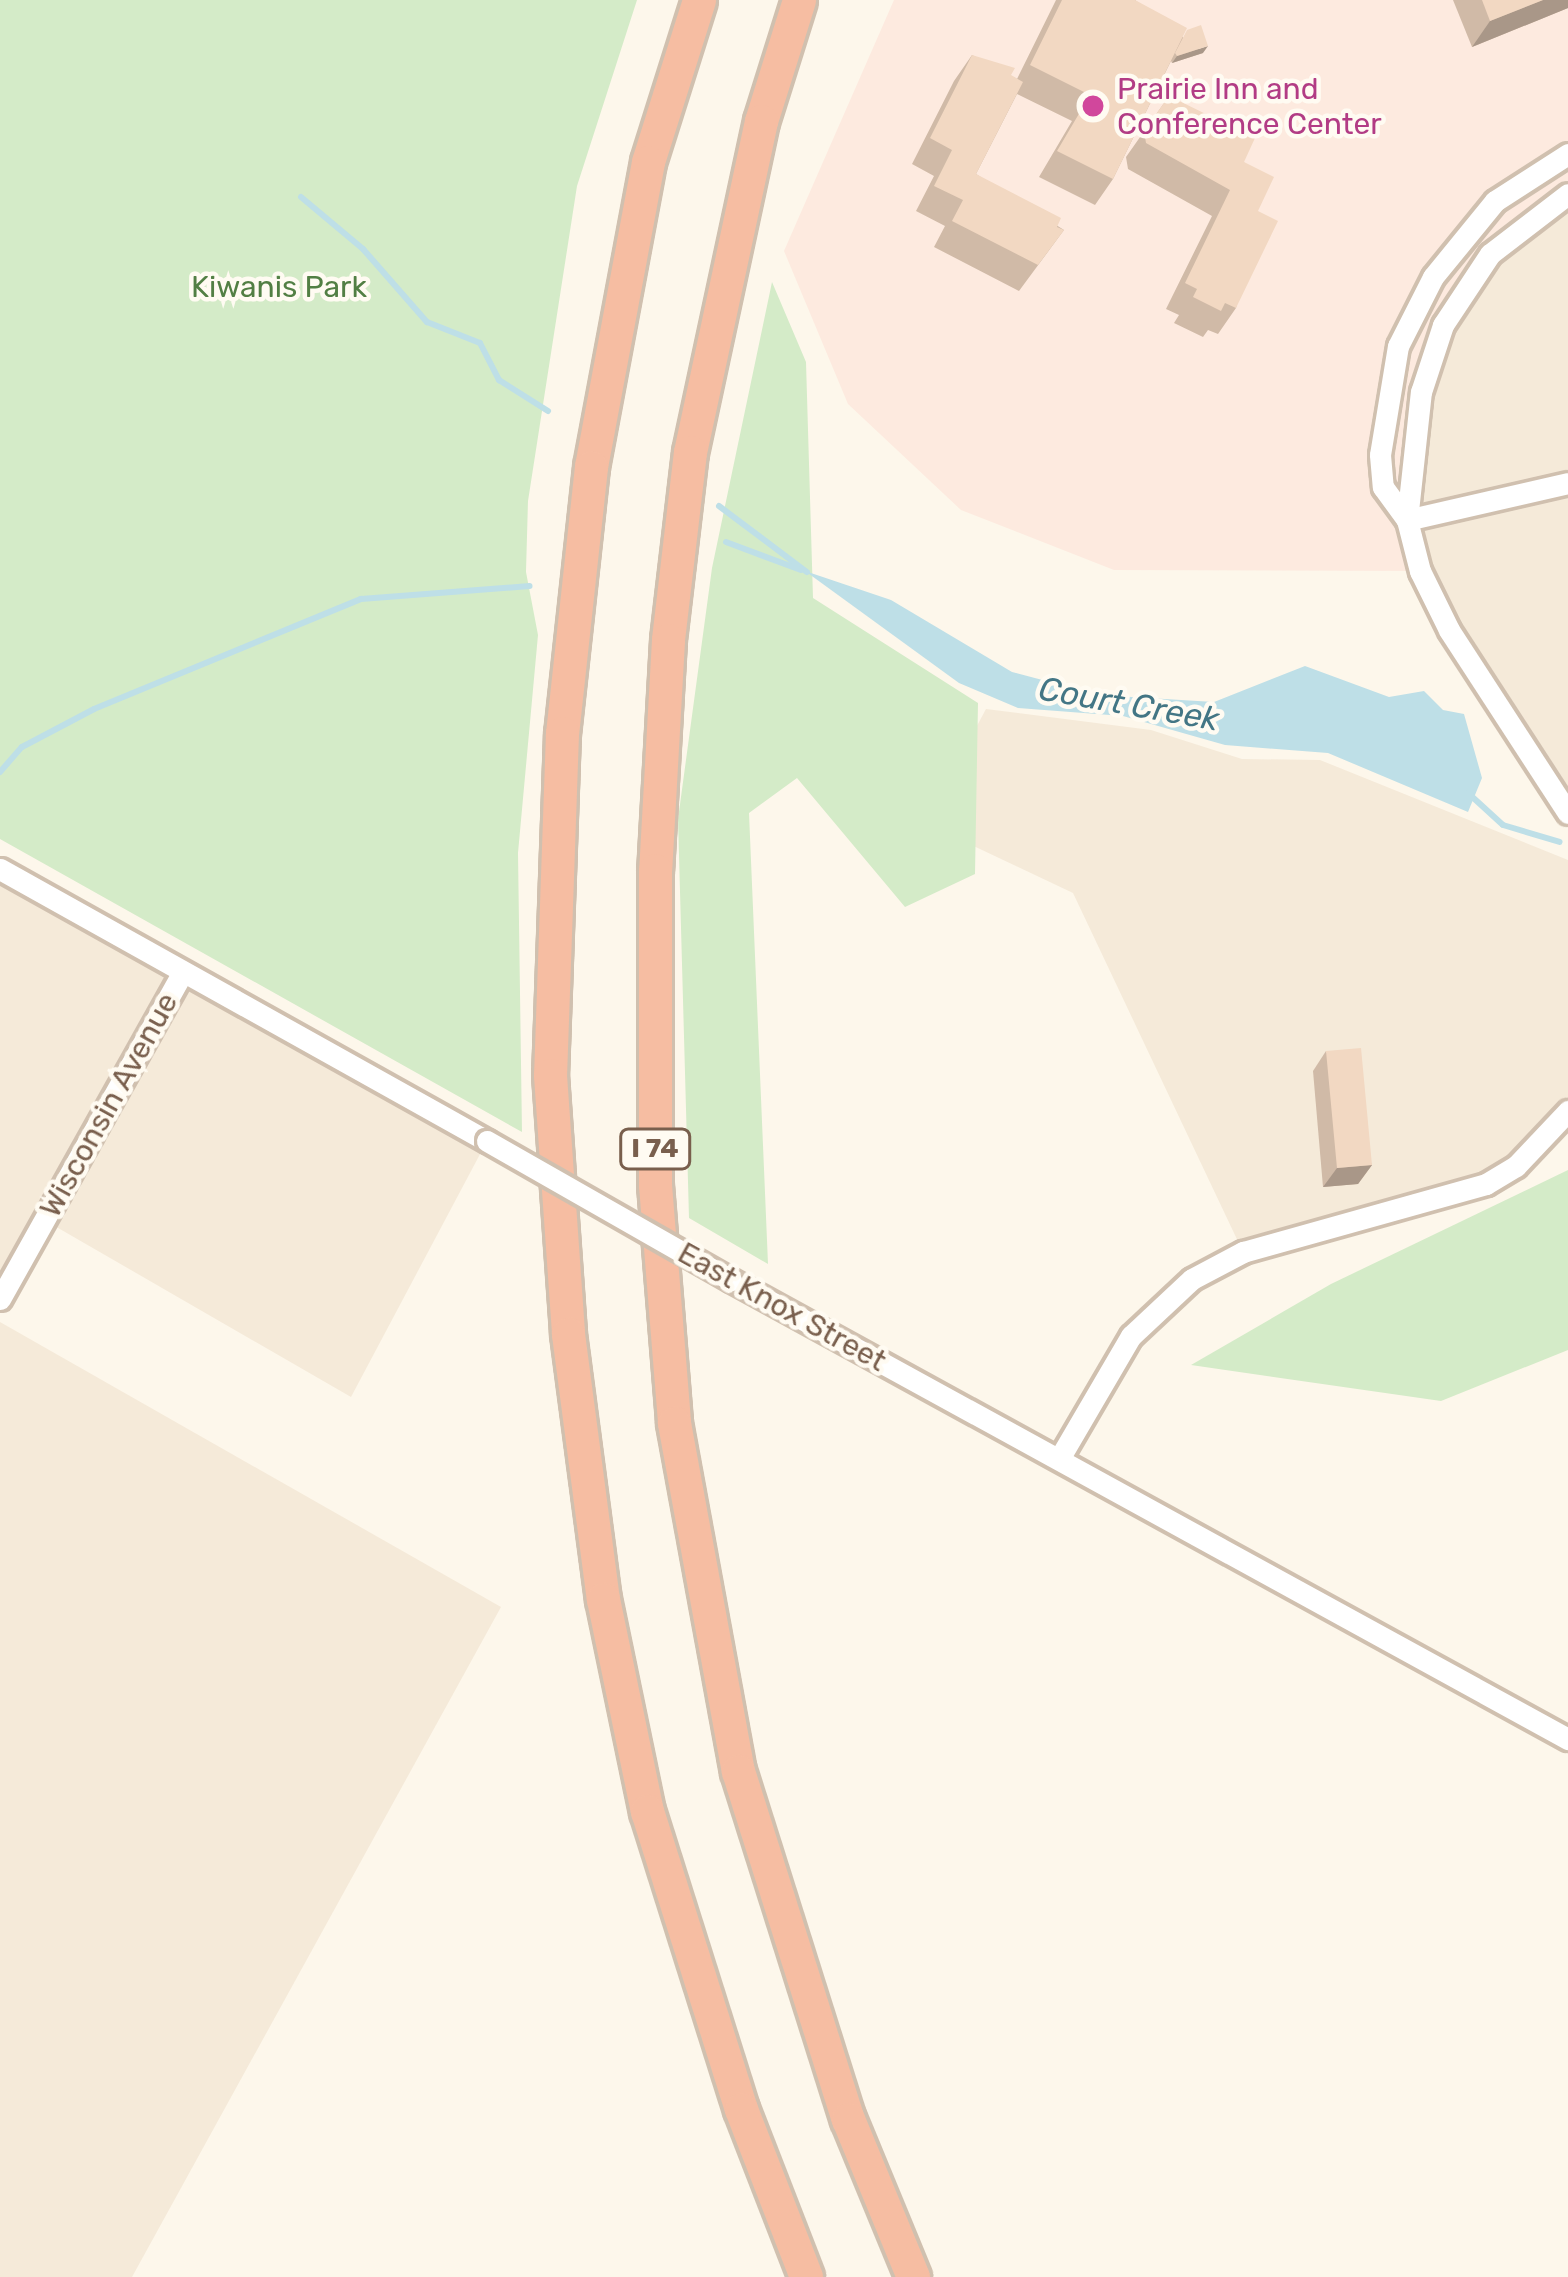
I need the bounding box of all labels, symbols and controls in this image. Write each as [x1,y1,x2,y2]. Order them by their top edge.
place label: Prairie Inn and Conference Center [1117,71,1382,142]
marker: Prairie Inn and Conference Center [1080,93,1106,119]
park label: Kiwanis Park [191,269,367,305]
water label: Court Creek [1036,669,1222,739]
street label: Wisconsin Avenue [32,986,186,1224]
road number: I 74 [619,1128,691,1170]
street label: East Knox Street [672,1235,892,1379]

